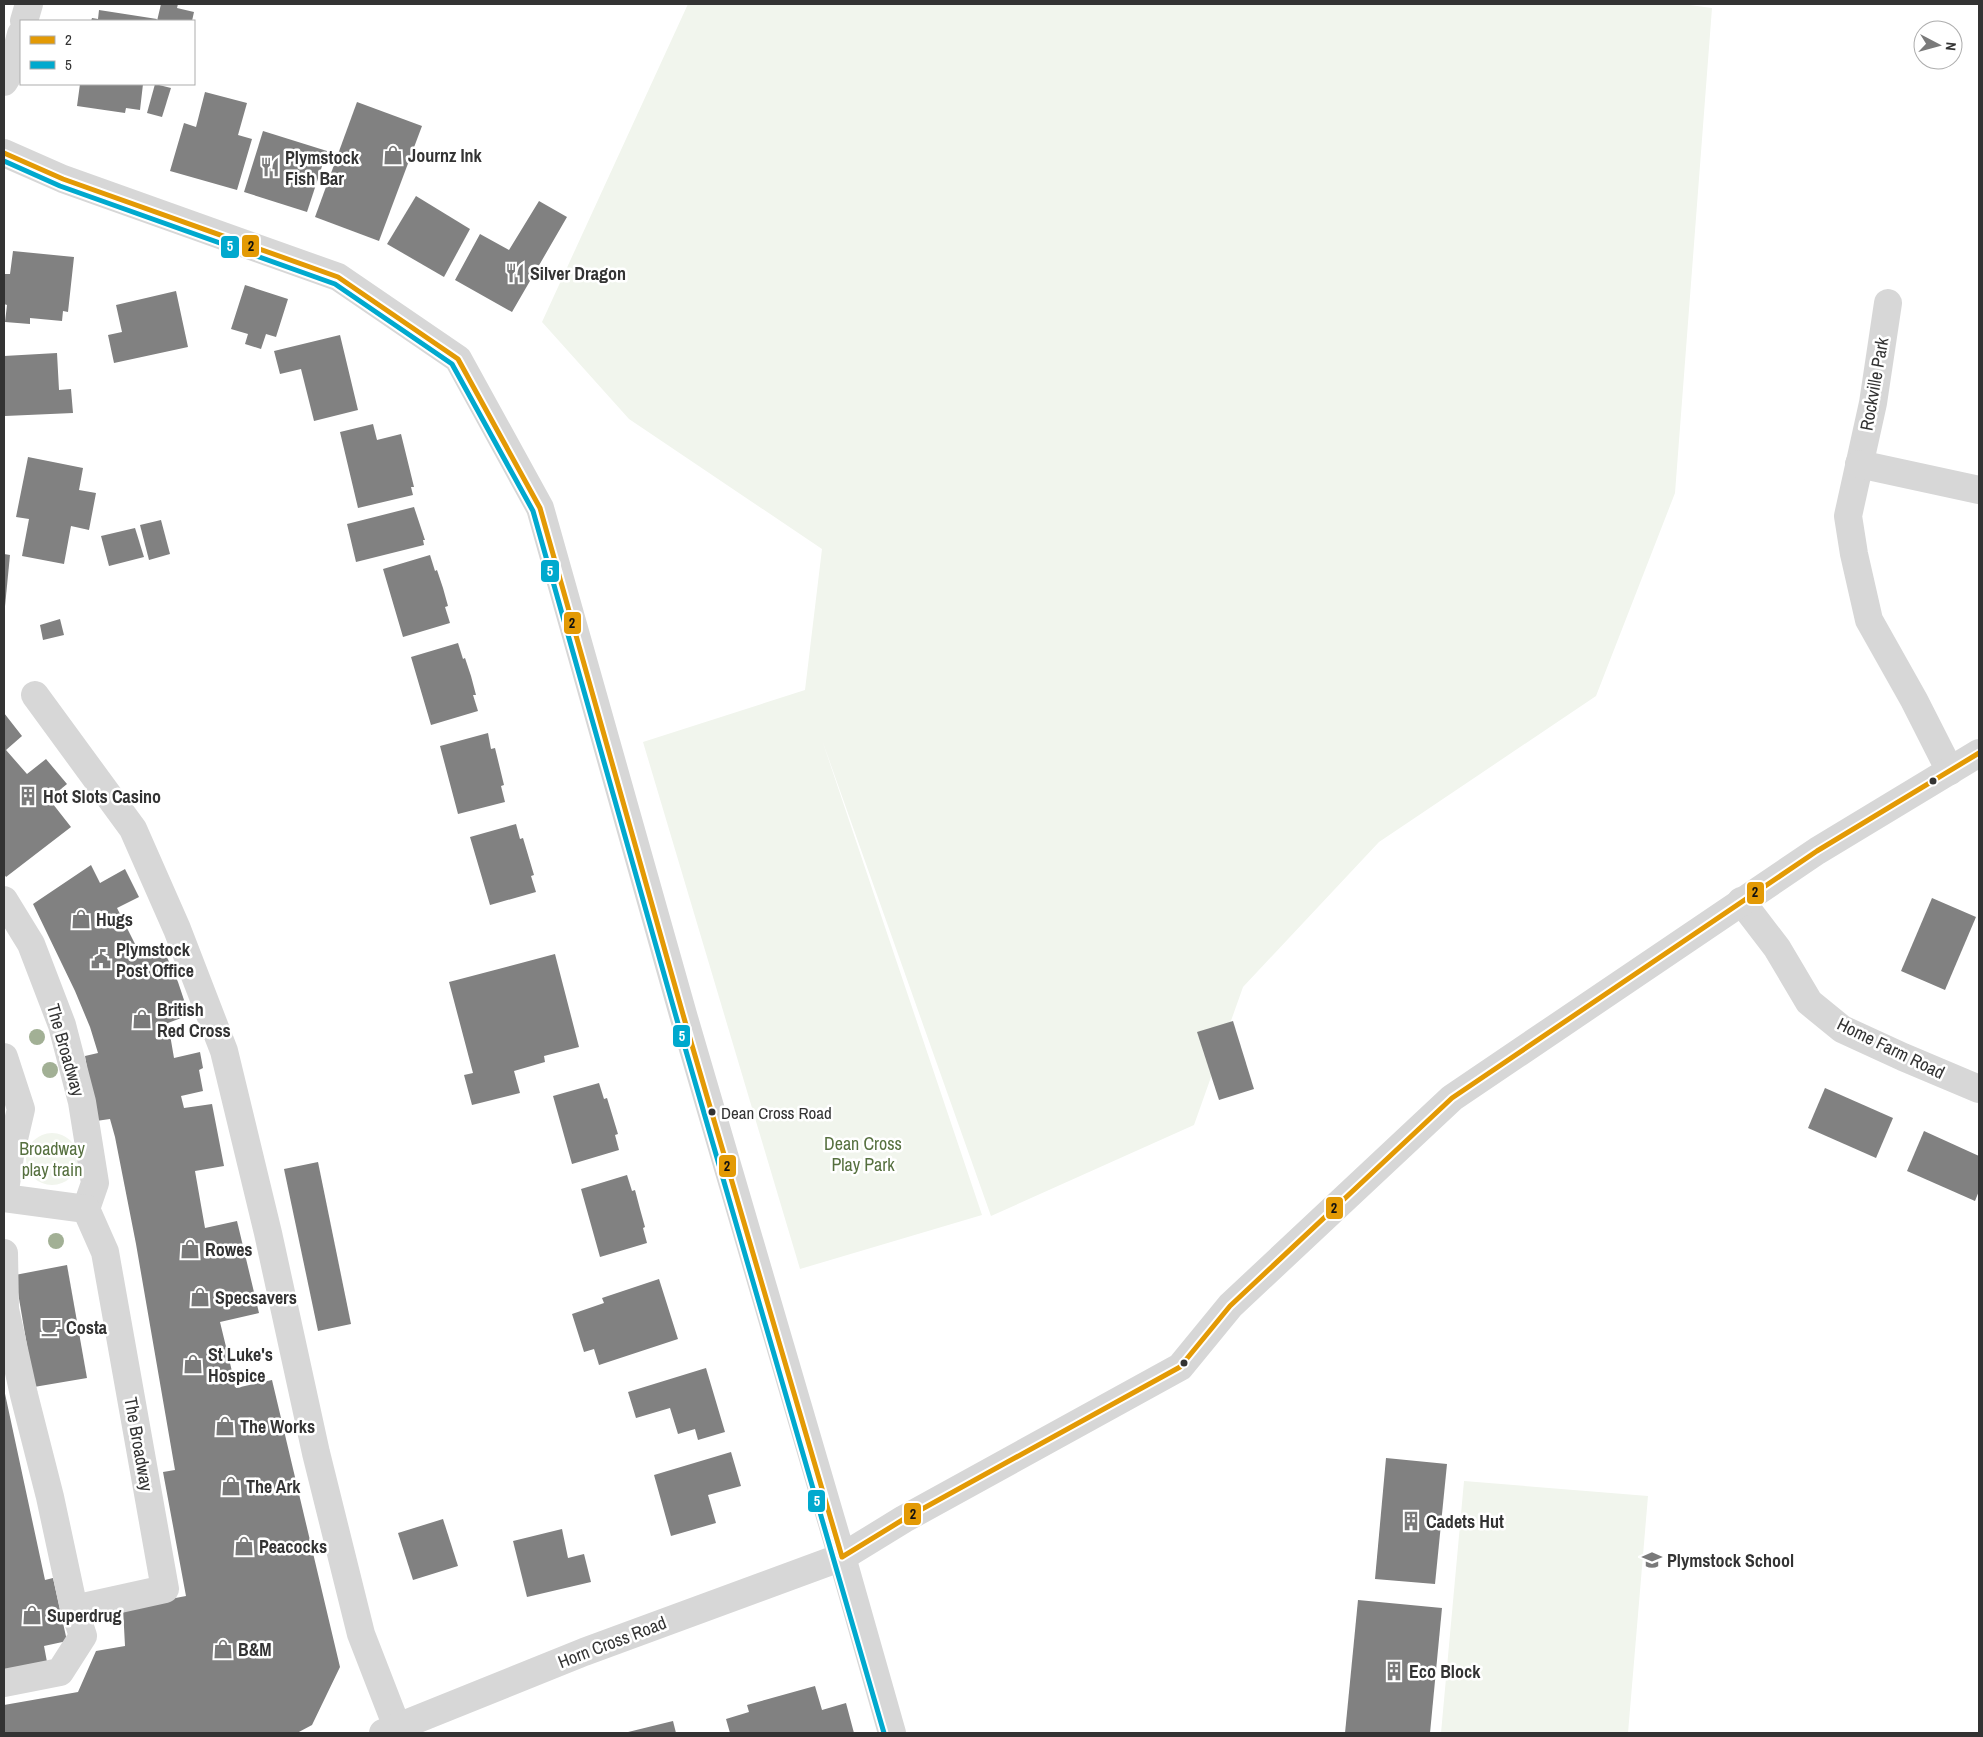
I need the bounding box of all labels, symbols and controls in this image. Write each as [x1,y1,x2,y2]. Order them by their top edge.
legend [20,20,195,85]
north arrow [1913,20,1963,70]
text: 2 [65,29,72,50]
text: N [1942,41,1960,51]
text: 5 [65,54,72,75]
place label: Journz Ink [408,143,483,168]
shop icon: Journz Ink [382,144,404,166]
place label: Plymstock Fish Bar [285,145,360,191]
restaurant icon: Plymstock Fish Bar [259,156,281,178]
line badge: 2 [241,234,260,258]
line badge: 5 [220,235,240,259]
text: 5 [227,237,234,255]
text: 2 [248,237,254,255]
place label: Silver Dragon [530,261,626,286]
restaurant icon: Silver Dragon [504,262,526,284]
street label: Rockville Park [1853,335,1895,433]
line badge: 5 [540,559,560,583]
text: 5 [547,562,554,580]
line badge: 2 [563,611,582,635]
text: 2 [569,614,575,632]
unlabelled marker [1928,776,1938,786]
place label: Hot Slots Casino [43,784,161,809]
building icon: Hot Slots Casino [17,785,39,807]
line badge: 2 [1746,881,1765,905]
text: 2 [1752,883,1758,901]
place label: Hugs [96,907,133,932]
shop icon: Hugs [70,908,92,930]
place label: Plymstock Post Office [116,937,194,983]
public building icon: Plymstock Post Office [90,948,112,970]
place label: British Red Cross [157,997,231,1043]
street label: The Broadway [41,1001,91,1100]
shop icon: British Red Cross [131,1008,153,1030]
street label: Home Farm Road [1833,1011,1949,1085]
line badge: 5 [672,1024,691,1048]
text: 5 [679,1027,686,1045]
place label: Dean Cross Road [721,1101,832,1124]
marker: Dean Cross Road [707,1107,717,1117]
park label: Dean Cross Play Park [824,1131,902,1177]
park label: Broadway play train [19,1136,85,1182]
line badge: 2 [718,1154,737,1178]
text: 2 [724,1157,730,1175]
line badge: 2 [1325,1196,1344,1220]
text: 2 [1331,1199,1337,1217]
place label: Rowes [205,1237,253,1262]
shop icon: Rowes [179,1238,201,1260]
place label: Specsavers [215,1285,297,1310]
shop icon: Specsavers [189,1286,211,1308]
place label: Costa [66,1315,108,1340]
cafe icon: Costa [40,1316,62,1338]
place label: St Luke's Hospice [208,1342,273,1388]
shop icon: St Luke's Hospice [182,1353,204,1375]
unlabelled marker [1179,1358,1189,1368]
street label: The Broadway [118,1395,160,1494]
place label: The Works [240,1414,315,1439]
shop icon: The Works [214,1415,236,1437]
place label: The Ark [246,1474,301,1499]
shop icon: The Ark [220,1475,242,1497]
line badge: 5 [807,1489,826,1513]
text: 5 [814,1492,821,1510]
line badge: 2 [903,1502,922,1526]
text: 2 [910,1505,916,1523]
place label: Cadets Hut [1426,1509,1504,1534]
building icon: Cadets Hut [1400,1510,1422,1532]
place label: Peacocks [259,1534,327,1559]
shop icon: Peacocks [233,1535,255,1557]
place label: Plymstock School [1667,1548,1794,1573]
school or university icon: Plymstock School [1641,1549,1663,1571]
place label: Superdrug [47,1603,122,1628]
shop icon: Superdrug [21,1604,43,1626]
street label: Horn Cross Road [554,1610,670,1674]
place label: B&M [238,1637,272,1662]
shop icon: B&M [212,1638,234,1660]
place label: Eco Block [1409,1659,1481,1684]
building icon: Eco Block [1383,1660,1405,1682]

